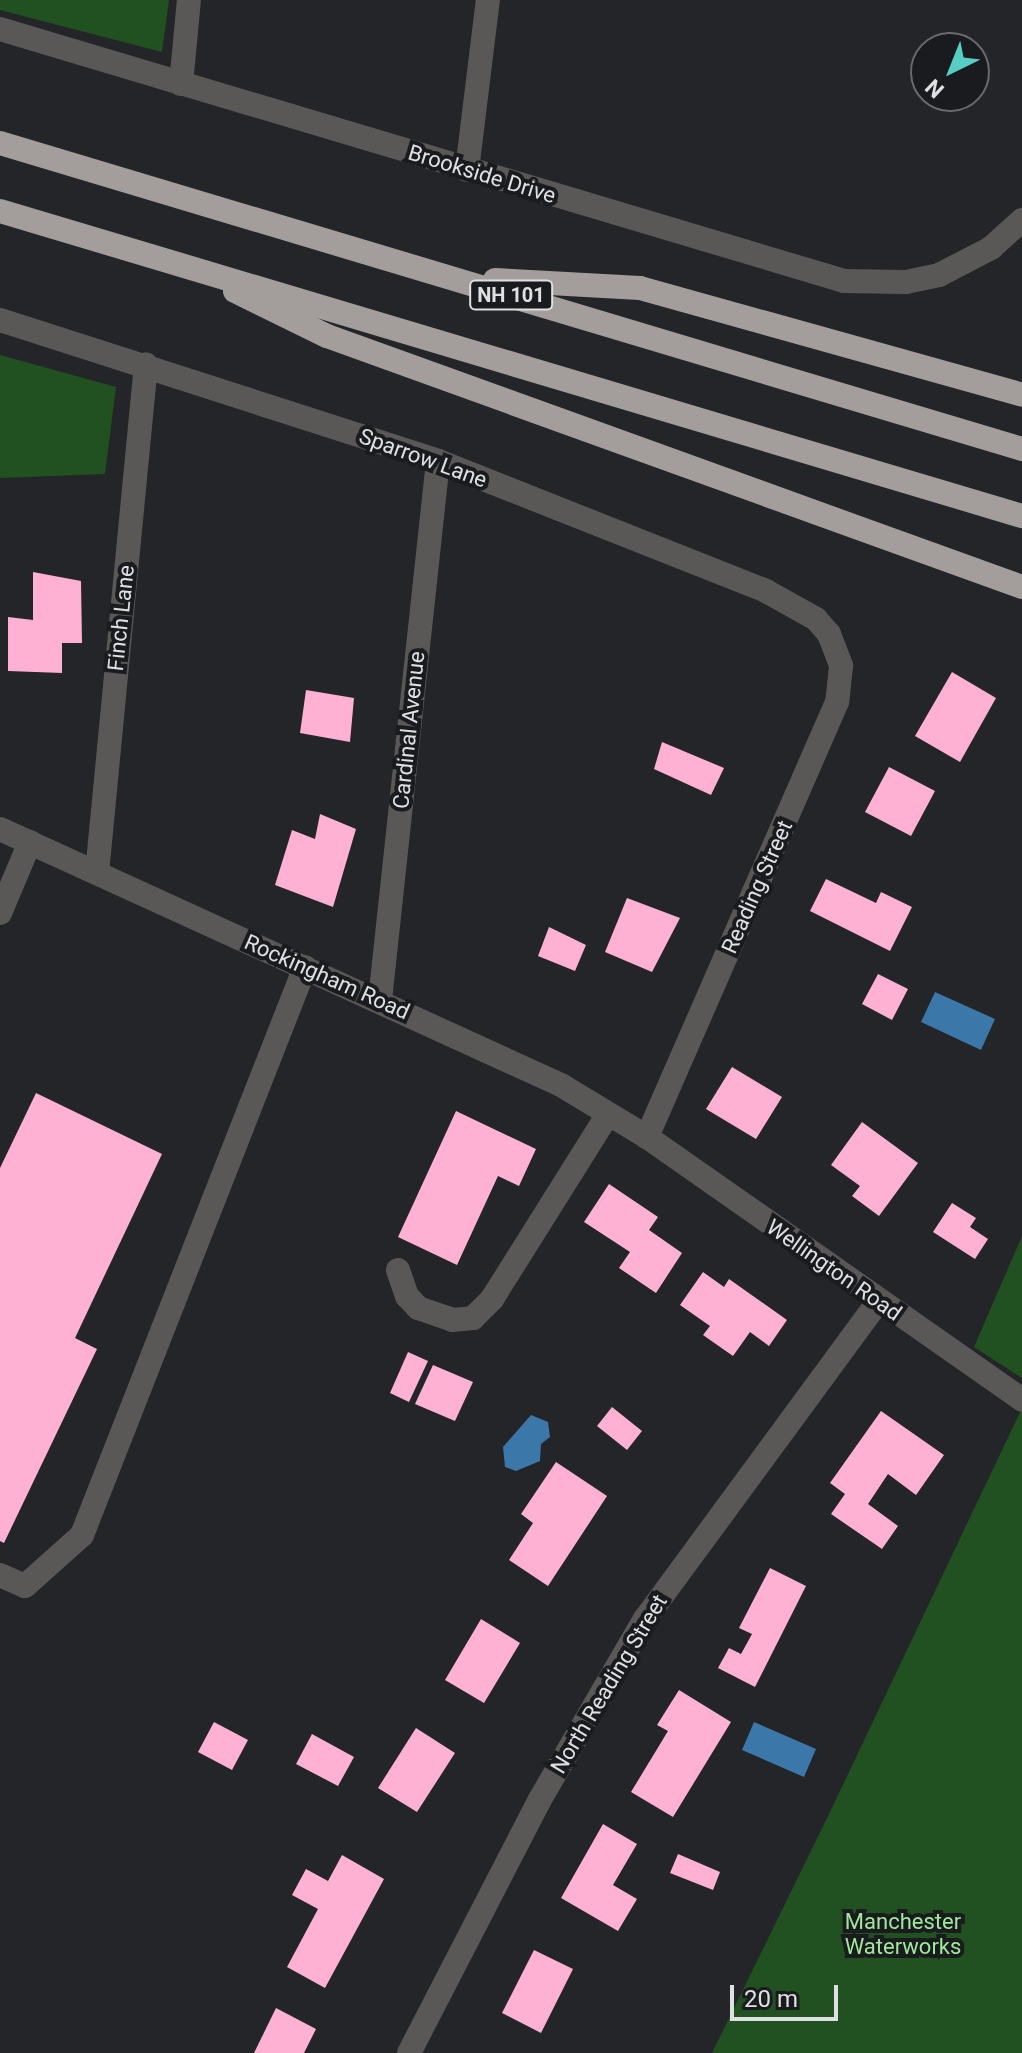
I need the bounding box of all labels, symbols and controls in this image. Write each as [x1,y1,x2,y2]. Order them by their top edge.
north arrow [910,32,990,112]
text: N [920,74,949,103]
street label: Brookside Drive [405,139,559,209]
road number: NH 101 [469,279,553,311]
street label: Sparrow Lane [355,423,491,493]
street label: Finch Lane [102,564,140,672]
street label: Cardinal Avenue [388,650,430,810]
street label: Reading Street [716,816,798,958]
street label: Rockingham Road [240,929,414,1025]
street label: Wellington Road [761,1214,907,1326]
street label: North Reading Street [545,1590,673,1778]
park label: Manchester Waterworks [845,1908,961,1960]
scale bar [734,1969,842,2019]
text: 20 m [744,1985,798,2013]

